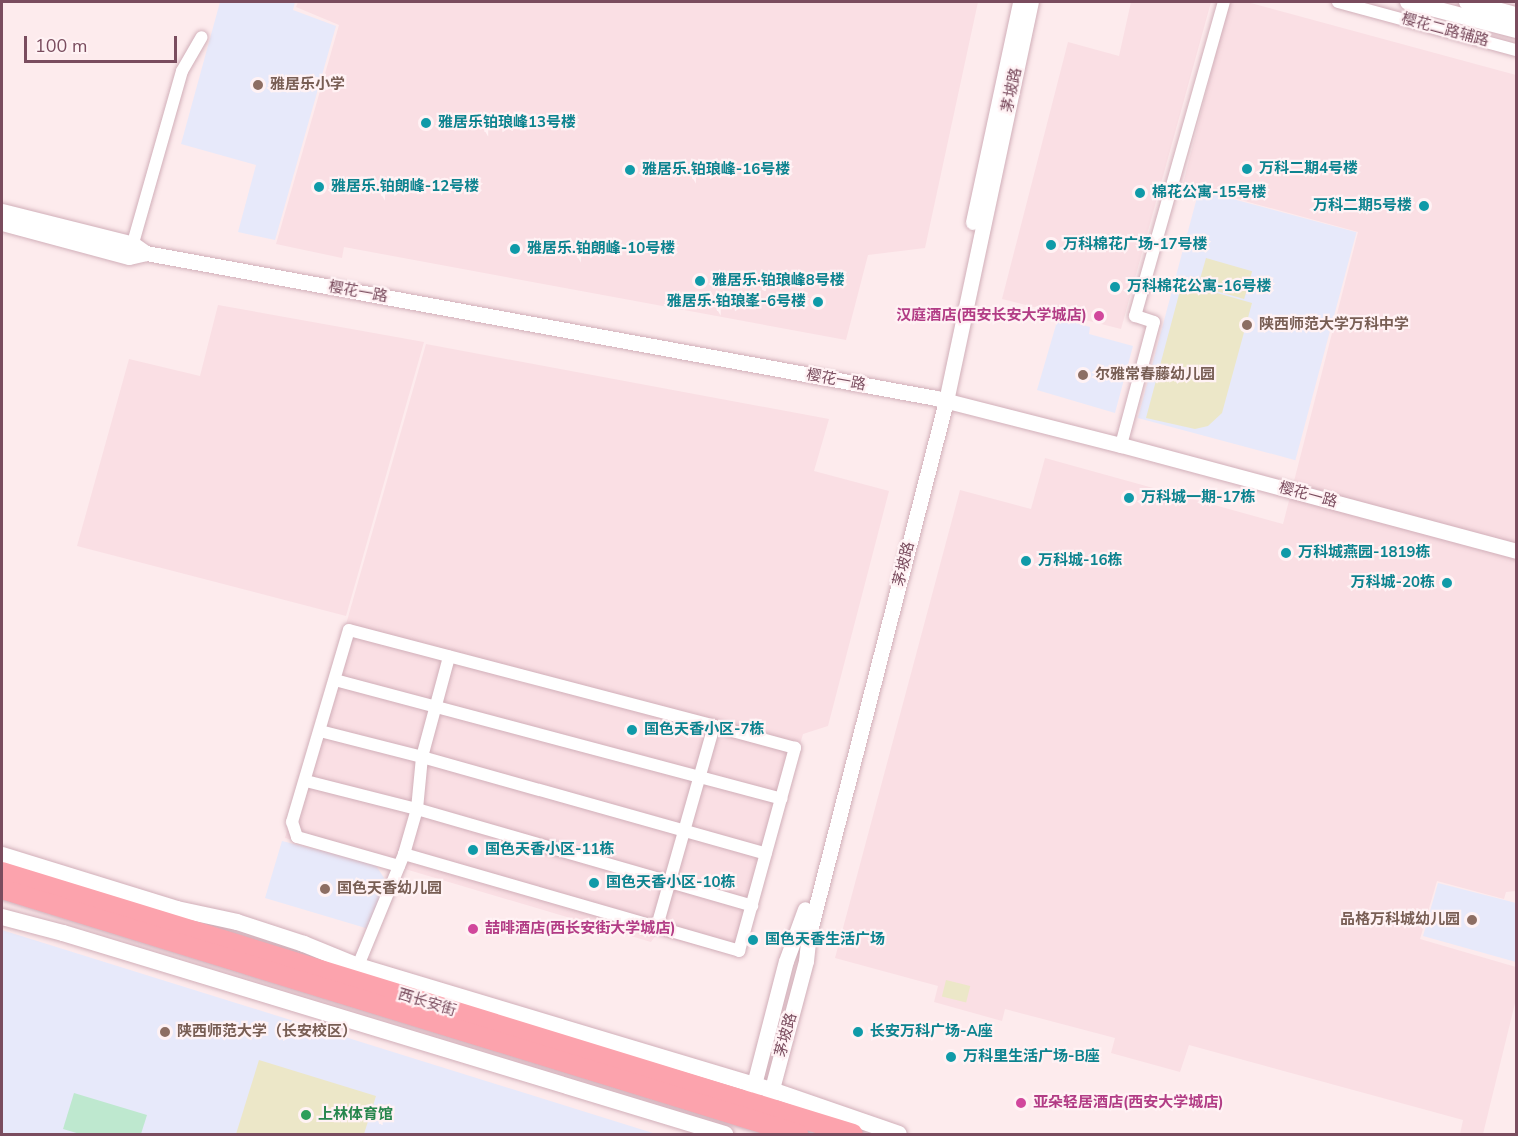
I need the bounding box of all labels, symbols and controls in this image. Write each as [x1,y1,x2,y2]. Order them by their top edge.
street label: 樱花二路辅路 [1399,10,1491,50]
scale bar [27,24,180,62]
text: 100 m [35,34,87,58]
street label: 茅坡路 [999,66,1025,114]
place label: 雅居乐小学 [270,76,345,94]
marker: 雅居乐小学 [251,78,265,92]
place label: 雅居乐铂琅峰13号楼 [438,114,576,132]
marker: 雅居乐铂琅峰13号楼 [419,116,433,130]
place label: 万科二期4号楼 [1259,160,1358,178]
place label: 雅居乐.铂琅峰-16号楼 [642,161,790,179]
marker: 万科二期4号楼 [1240,162,1254,176]
marker: 雅居乐.铂琅峰-16号楼 [623,163,637,177]
place label: 雅居乐.铂朗峰-12号楼 [331,178,479,196]
marker: 雅居乐.铂朗峰-12号楼 [312,180,326,194]
place label: 棉花公寓-15号楼 [1152,184,1267,202]
marker: 棉花公寓-15号楼 [1133,186,1147,200]
place label: 万科二期5号楼 [1313,197,1412,215]
marker: 万科二期5号楼 [1417,199,1431,213]
place label: 万科棉花广场-17号楼 [1063,236,1208,254]
marker: 万科棉花广场-17号楼 [1044,238,1058,252]
place label: 雅居乐.铂朗峰-10号楼 [527,240,675,258]
marker: 雅居乐.铂朗峰-10号楼 [508,242,522,256]
place label: 雅居乐·铂琅峰8号楼 [712,272,845,290]
marker: 雅居乐·铂琅峰8号楼 [693,274,707,288]
street label: 樱花一路 [327,278,389,306]
place label: 万科棉花公寓-16号楼 [1127,278,1272,296]
marker: 万科棉花公寓-16号楼 [1108,280,1122,294]
place label: 雅居乐·铂琅峯-6号楼 [667,293,806,311]
marker: 雅居乐·铂琅峯-6号楼 [811,295,825,309]
place label: 汉庭酒店(西安长安大学城店) [896,307,1087,325]
marker: 汉庭酒店(西安长安大学城店) [1092,309,1106,323]
place label: 陕西师范大学万科中学 [1259,316,1409,334]
marker: 陕西师范大学万科中学 [1240,318,1254,332]
street label: 樱花一路 [805,366,867,394]
place label: 尔雅常春藤幼儿园 [1095,366,1215,384]
marker: 尔雅常春藤幼儿园 [1076,368,1090,382]
street label: 樱花一路 [1277,479,1339,511]
place label: 万科城一期-17栋 [1141,489,1256,507]
marker: 万科城一期-17栋 [1122,491,1136,505]
street label: 茅坡路 [890,540,918,588]
place label: 万科城燕园-1819栋 [1298,544,1431,562]
marker: 万科城燕园-1819栋 [1279,546,1293,560]
place label: 万科城-16栋 [1038,552,1123,570]
marker: 万科城-16栋 [1019,554,1033,568]
place label: 万科城-20栋 [1350,574,1435,592]
marker: 万科城-20栋 [1440,576,1454,590]
place label: 国色天香小区-7栋 [644,721,765,739]
marker: 国色天香小区-7栋 [625,723,639,737]
place label: 国色天香小区-11栋 [485,841,615,859]
marker: 国色天香小区-11栋 [466,843,480,857]
place label: 国色天香小区-10栋 [606,874,736,892]
marker: 国色天香小区-10栋 [587,876,601,890]
place label: 国色天香幼儿园 [337,880,442,898]
marker: 国色天香幼儿园 [318,882,332,896]
place label: 品格万科城幼儿园 [1340,911,1460,929]
marker: 品格万科城幼儿园 [1465,913,1479,927]
place label: 喆啡酒店(西长安街大学城店) [485,920,676,938]
marker: 喆啡酒店(西长安街大学城店) [466,922,480,936]
place label: 国色天香生活广场 [765,931,885,949]
marker: 国色天香生活广场 [746,933,760,947]
street label: 西长安街 [396,986,458,1020]
street label: 茅坡路 [771,1011,801,1059]
place label: 陕西师范大学（长安校区） [177,1023,357,1041]
place label: 长安万科广场-A座 [870,1023,992,1041]
marker: 陕西师范大学（长安校区） [158,1025,172,1039]
marker: 长安万科广场-A座 [851,1025,865,1039]
place label: 万科里生活广场-B座 [963,1048,1100,1066]
marker: 万科里生活广场-B座 [944,1050,958,1064]
place label: 亚朵轻居酒店(西安大学城店) [1033,1094,1224,1112]
marker: 亚朵轻居酒店(西安大学城店) [1014,1096,1028,1110]
place label: 上林体育馆 [318,1106,393,1124]
marker: 上林体育馆 [299,1108,313,1122]

